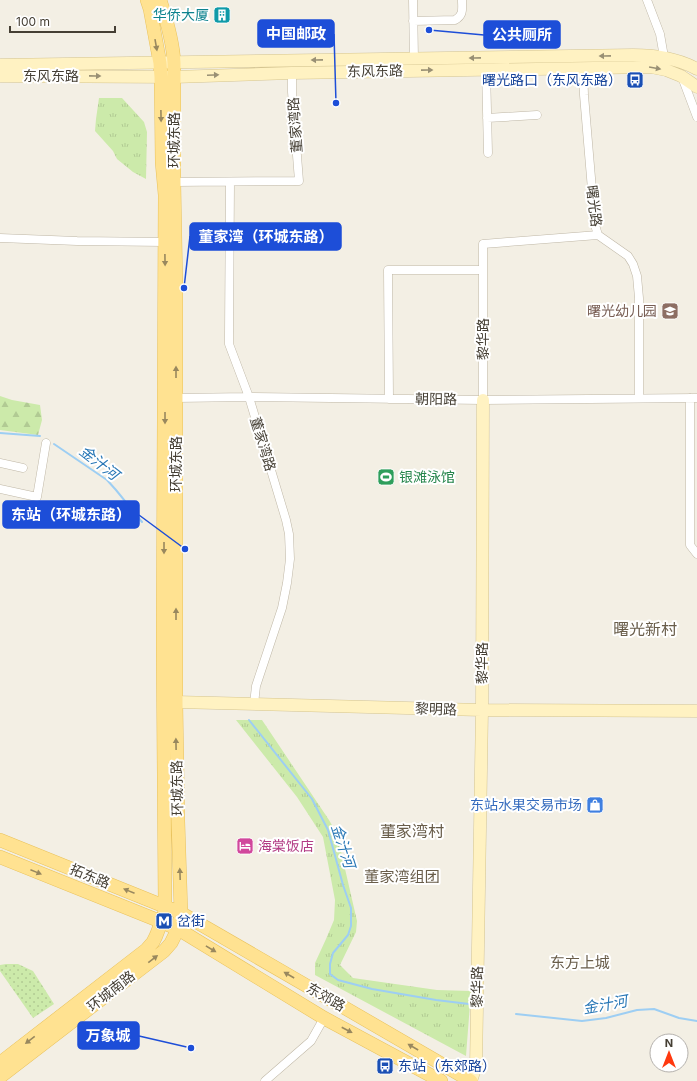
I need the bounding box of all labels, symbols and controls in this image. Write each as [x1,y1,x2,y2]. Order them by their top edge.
building icon: 华侨大厦 [212,5,232,25]
place label: 华侨大厦 [153,6,209,23]
scale bar [10,8,115,34]
text: 100 m [16,14,50,29]
callout: 中国邮政 [258,20,334,47]
callout: 公共厕所 [484,21,560,48]
text: 中国邮政 [266,24,326,43]
text: 公共厕所 [492,25,552,44]
one-way arrow [154,39,160,51]
one-way arrow [598,53,611,59]
one-way arrow [468,55,481,61]
one-way arrow [310,57,323,63]
street label: 东风东路 [347,62,403,79]
one-way arrow [649,65,661,71]
street label: 东风东路 [23,67,79,84]
one-way arrow [421,67,433,74]
bus stop icon: 曙光路口（东风东路） [625,70,645,90]
place label: 曙光路口（东风东路） [482,71,622,88]
one-way arrow [207,72,219,79]
one-way arrow [89,73,102,79]
street label: 董家湾路 [284,97,305,154]
one-way arrow [158,110,165,122]
street label: 环城东路 [165,112,182,168]
street label: 曙光路 [584,184,605,228]
callout: 董家湾（环城东路） [190,223,341,250]
text: 董家湾（环城东路） [198,227,334,246]
one-way arrow [162,254,168,267]
school or university icon: 曙光幼儿园 [660,301,680,321]
place label: 曙光幼儿园 [587,302,657,319]
street label: 黎华路 [474,318,491,360]
one-way arrow [173,365,179,378]
street label: 朝阳路 [415,390,457,407]
one-way arrow [162,412,168,425]
street label: 董家湾路 [247,415,280,473]
street label: 环城东路 [167,436,184,492]
water label: 金汁河 [76,441,125,486]
sports icon: 银滩泳馆 [376,467,396,487]
place label: 银滩泳馆 [399,468,455,485]
callout: 东站（环城东路） [3,501,139,528]
text: 东站（环城东路） [11,505,131,524]
one-way arrow [161,542,167,555]
one-way arrow [173,607,179,620]
district label: 曙光新村 [613,619,677,639]
street label: 黎华路 [473,642,490,684]
street label: 黎明路 [415,699,457,718]
one-way arrow [173,738,180,750]
street label: 环城东路 [168,760,185,816]
shop icon: 东站水果交易市场 [585,795,605,815]
place label: 东站水果交易市场 [470,796,582,813]
district label: 董家湾村 [380,821,444,841]
water label: 金汁河 [327,822,360,873]
hotel icon: 海棠饭店 [235,836,255,856]
place label: 海棠饭店 [258,837,314,854]
street label: 拓东路 [68,860,113,891]
district label: 董家湾组团 [364,867,440,886]
one-way arrow [176,868,183,880]
one-way arrow [31,869,43,875]
one-way arrow [122,888,134,894]
metro station icon: 岔街 [154,911,174,931]
place label: 岔街 [177,912,205,929]
one-way arrow [206,945,216,953]
district label: 东方上城 [550,953,610,972]
one-way arrow [148,955,159,963]
street label: 黎华路 [468,966,485,1008]
street label: 环城南路 [83,967,138,1015]
one-way arrow [283,972,295,979]
street label: 东郊路 [304,979,349,1014]
water label: 金汁河 [581,991,632,1018]
callout: 万象城 [78,1022,139,1049]
text: 万象城 [85,1026,131,1045]
one-way arrow [341,1027,353,1033]
north arrow [649,1033,689,1073]
one-way arrow [25,1035,36,1044]
text: N [665,1036,673,1050]
one-way arrow [407,1044,419,1051]
bus stop icon: 东站（东郊路） [375,1056,395,1076]
place label: 东站（东郊路） [398,1057,496,1074]

